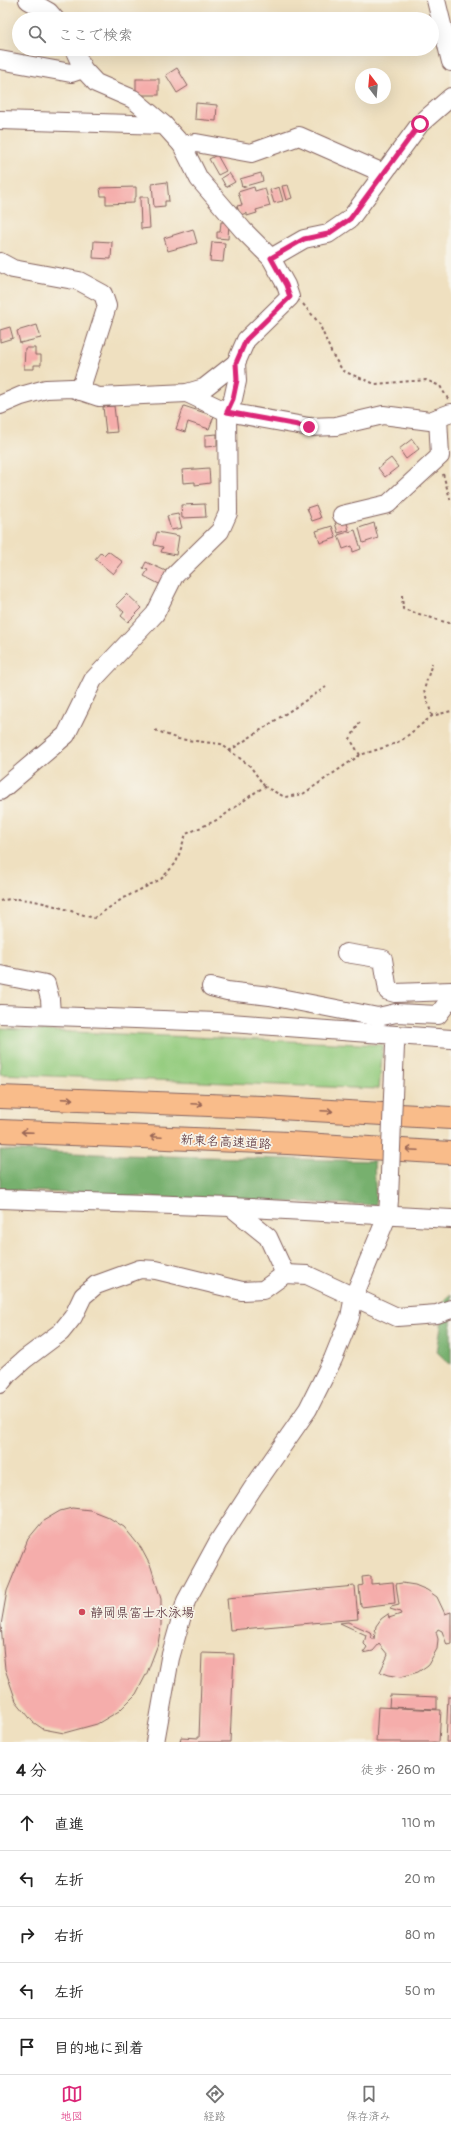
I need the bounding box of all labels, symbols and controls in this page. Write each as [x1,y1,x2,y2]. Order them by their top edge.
search box [12,12,439,56]
icon: search [26,23,48,45]
text: ここで検索 [58,26,133,45]
north arrow [355,68,391,104]
route start [411,115,429,133]
route end [300,418,318,436]
one-way arrow [60,1095,73,1103]
one-way arrow [190,1100,203,1108]
one-way arrow [320,1107,333,1114]
one-way arrow [21,1128,34,1136]
street label: 新東名高速道路 [180,1132,272,1152]
one-way arrow [150,1134,163,1141]
one-way arrow [406,1147,419,1154]
place label: 静岡県富士水泳場 [90,1605,194,1621]
marker: 静岡県富士水泳場 [77,1607,87,1617]
text: 4 分 [16,1760,47,1781]
text: 徒歩 · 260 m [361,1762,435,1778]
icon: ahead [16,1812,38,1834]
text: 直進 [54,1815,84,1834]
text: 110 m [402,1815,435,1831]
icon: left [16,1868,38,1890]
text: 左折 [54,1871,84,1890]
text: 20 m [404,1871,435,1887]
icon: right [16,1924,38,1946]
text: 右折 [54,1927,84,1946]
text: 80 m [405,1927,435,1943]
icon: left [16,1980,38,2002]
text: 左折 [54,1983,84,2002]
text: 50 m [405,1983,435,1999]
icon: arrive [16,2036,38,2058]
text: 目的地に到着 [54,2039,144,2058]
tab: 地図 [61,2083,83,2123]
tab: 経路 [204,2083,226,2123]
tab: 保存済み [347,2083,391,2123]

